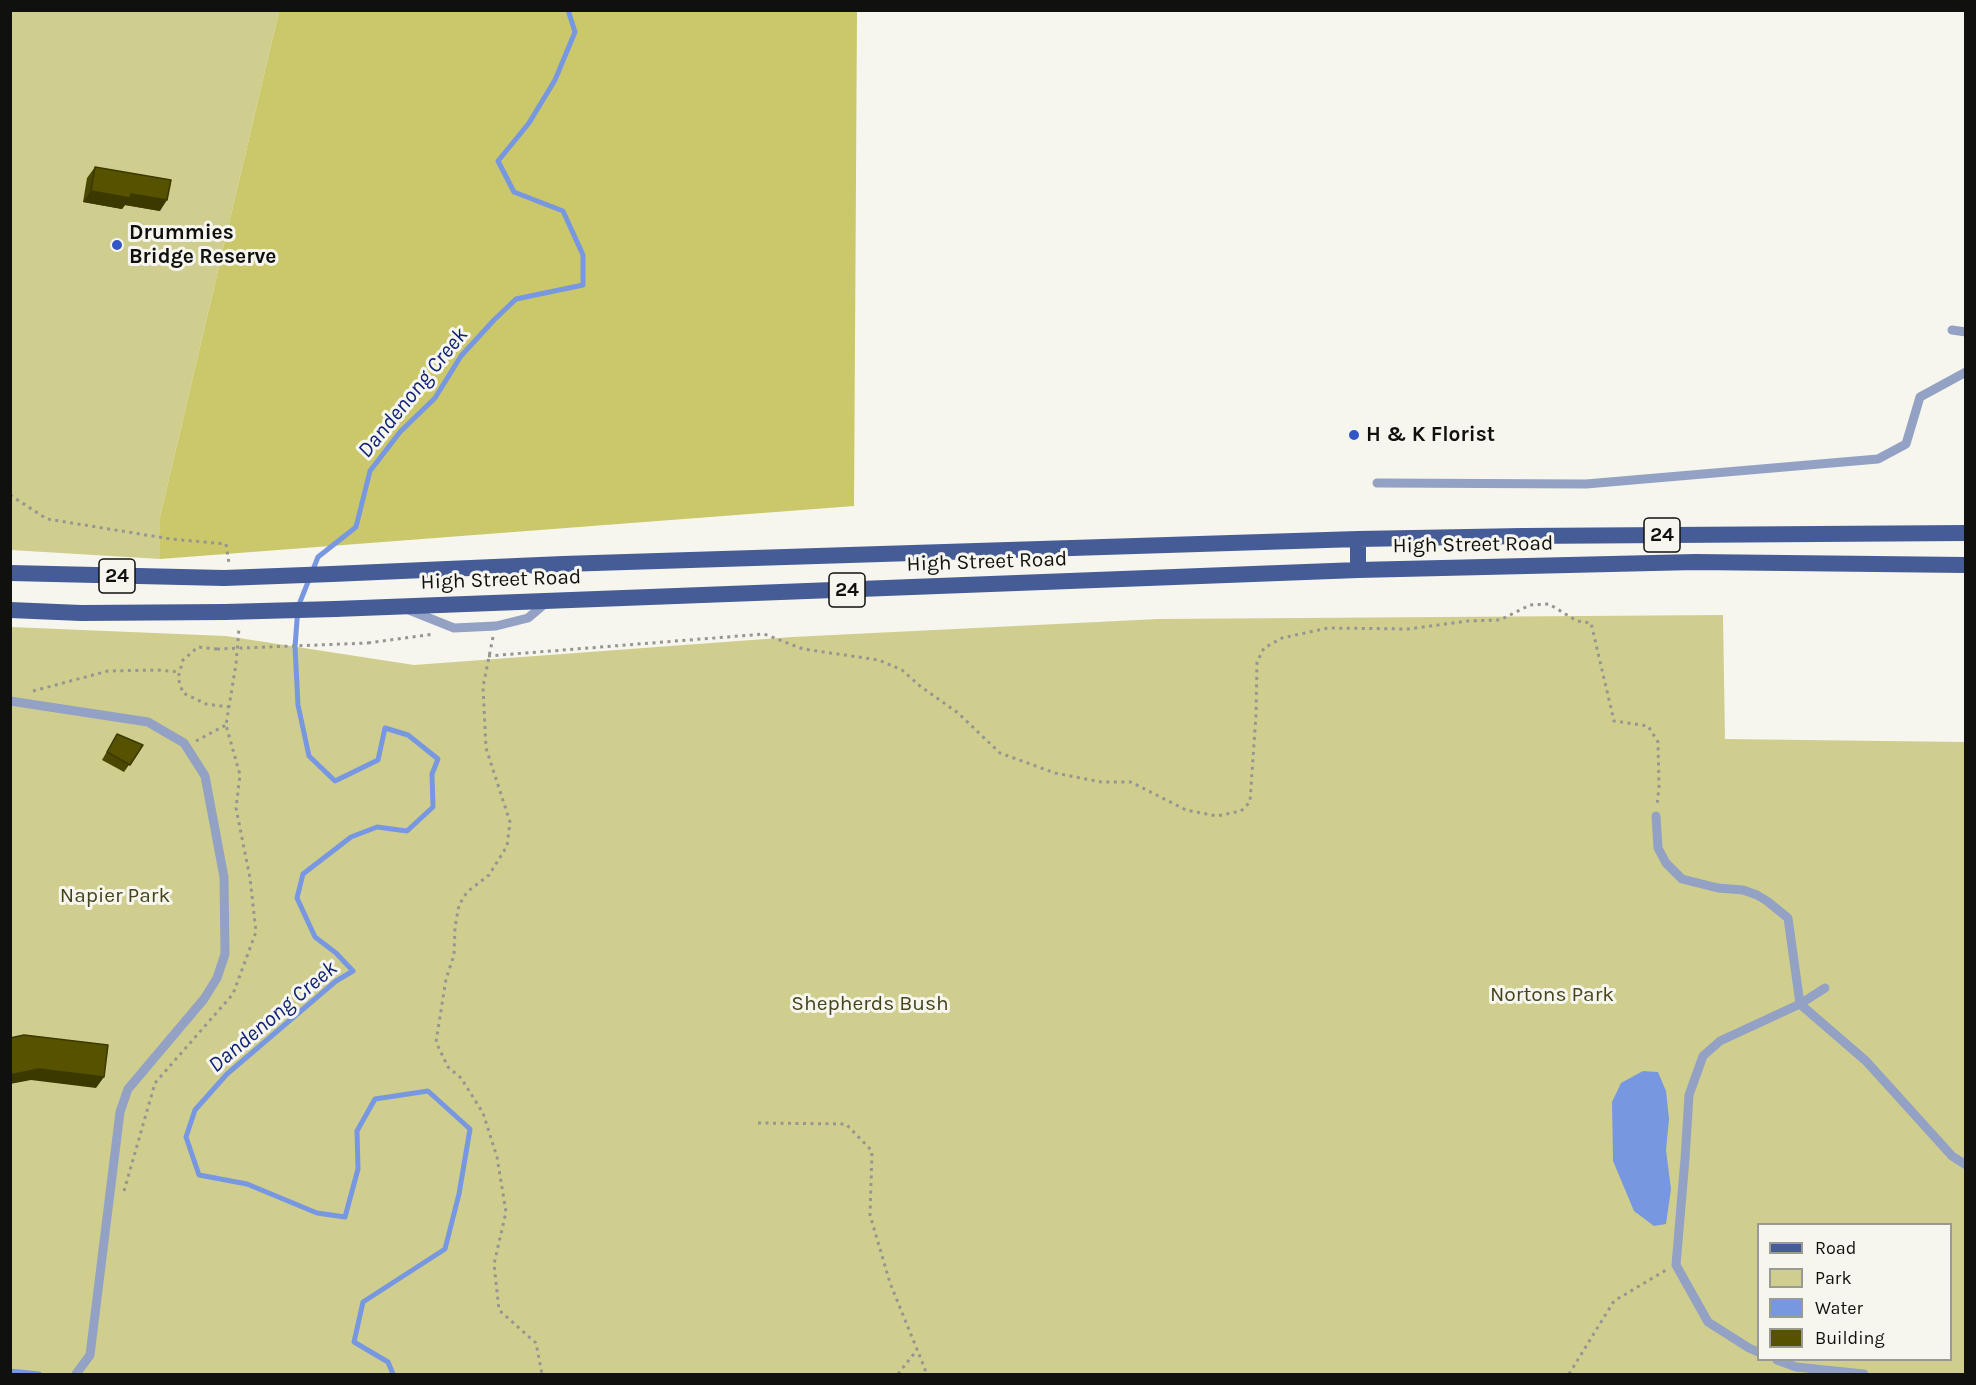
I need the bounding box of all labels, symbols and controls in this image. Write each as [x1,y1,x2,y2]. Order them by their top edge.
place label: Drummies Bridge Reserve [129,220,276,270]
marker: Drummies Bridge Reserve [110,238,124,252]
water label: Dandenong Creek [352,323,474,463]
place label: H & K Florist [1366,422,1495,448]
marker: H & K Florist [1347,428,1361,442]
road number: 24 [1644,518,1680,552]
street label: High Street Road [1392,531,1554,559]
street label: High Street Road [906,547,1068,577]
road number: 24 [99,559,135,593]
street label: High Street Road [420,565,582,595]
road number: 24 [829,573,865,607]
park label: Napier Park [60,883,170,909]
water label: Dandenong Creek [203,955,343,1079]
park label: Nortons Park [1490,982,1614,1008]
park label: Shepherds Bush [791,991,949,1017]
legend [1757,1223,1952,1361]
text: Road [1815,1237,1856,1259]
text: Park [1815,1267,1852,1289]
text: Water [1815,1297,1863,1319]
text: Building [1815,1327,1885,1349]

